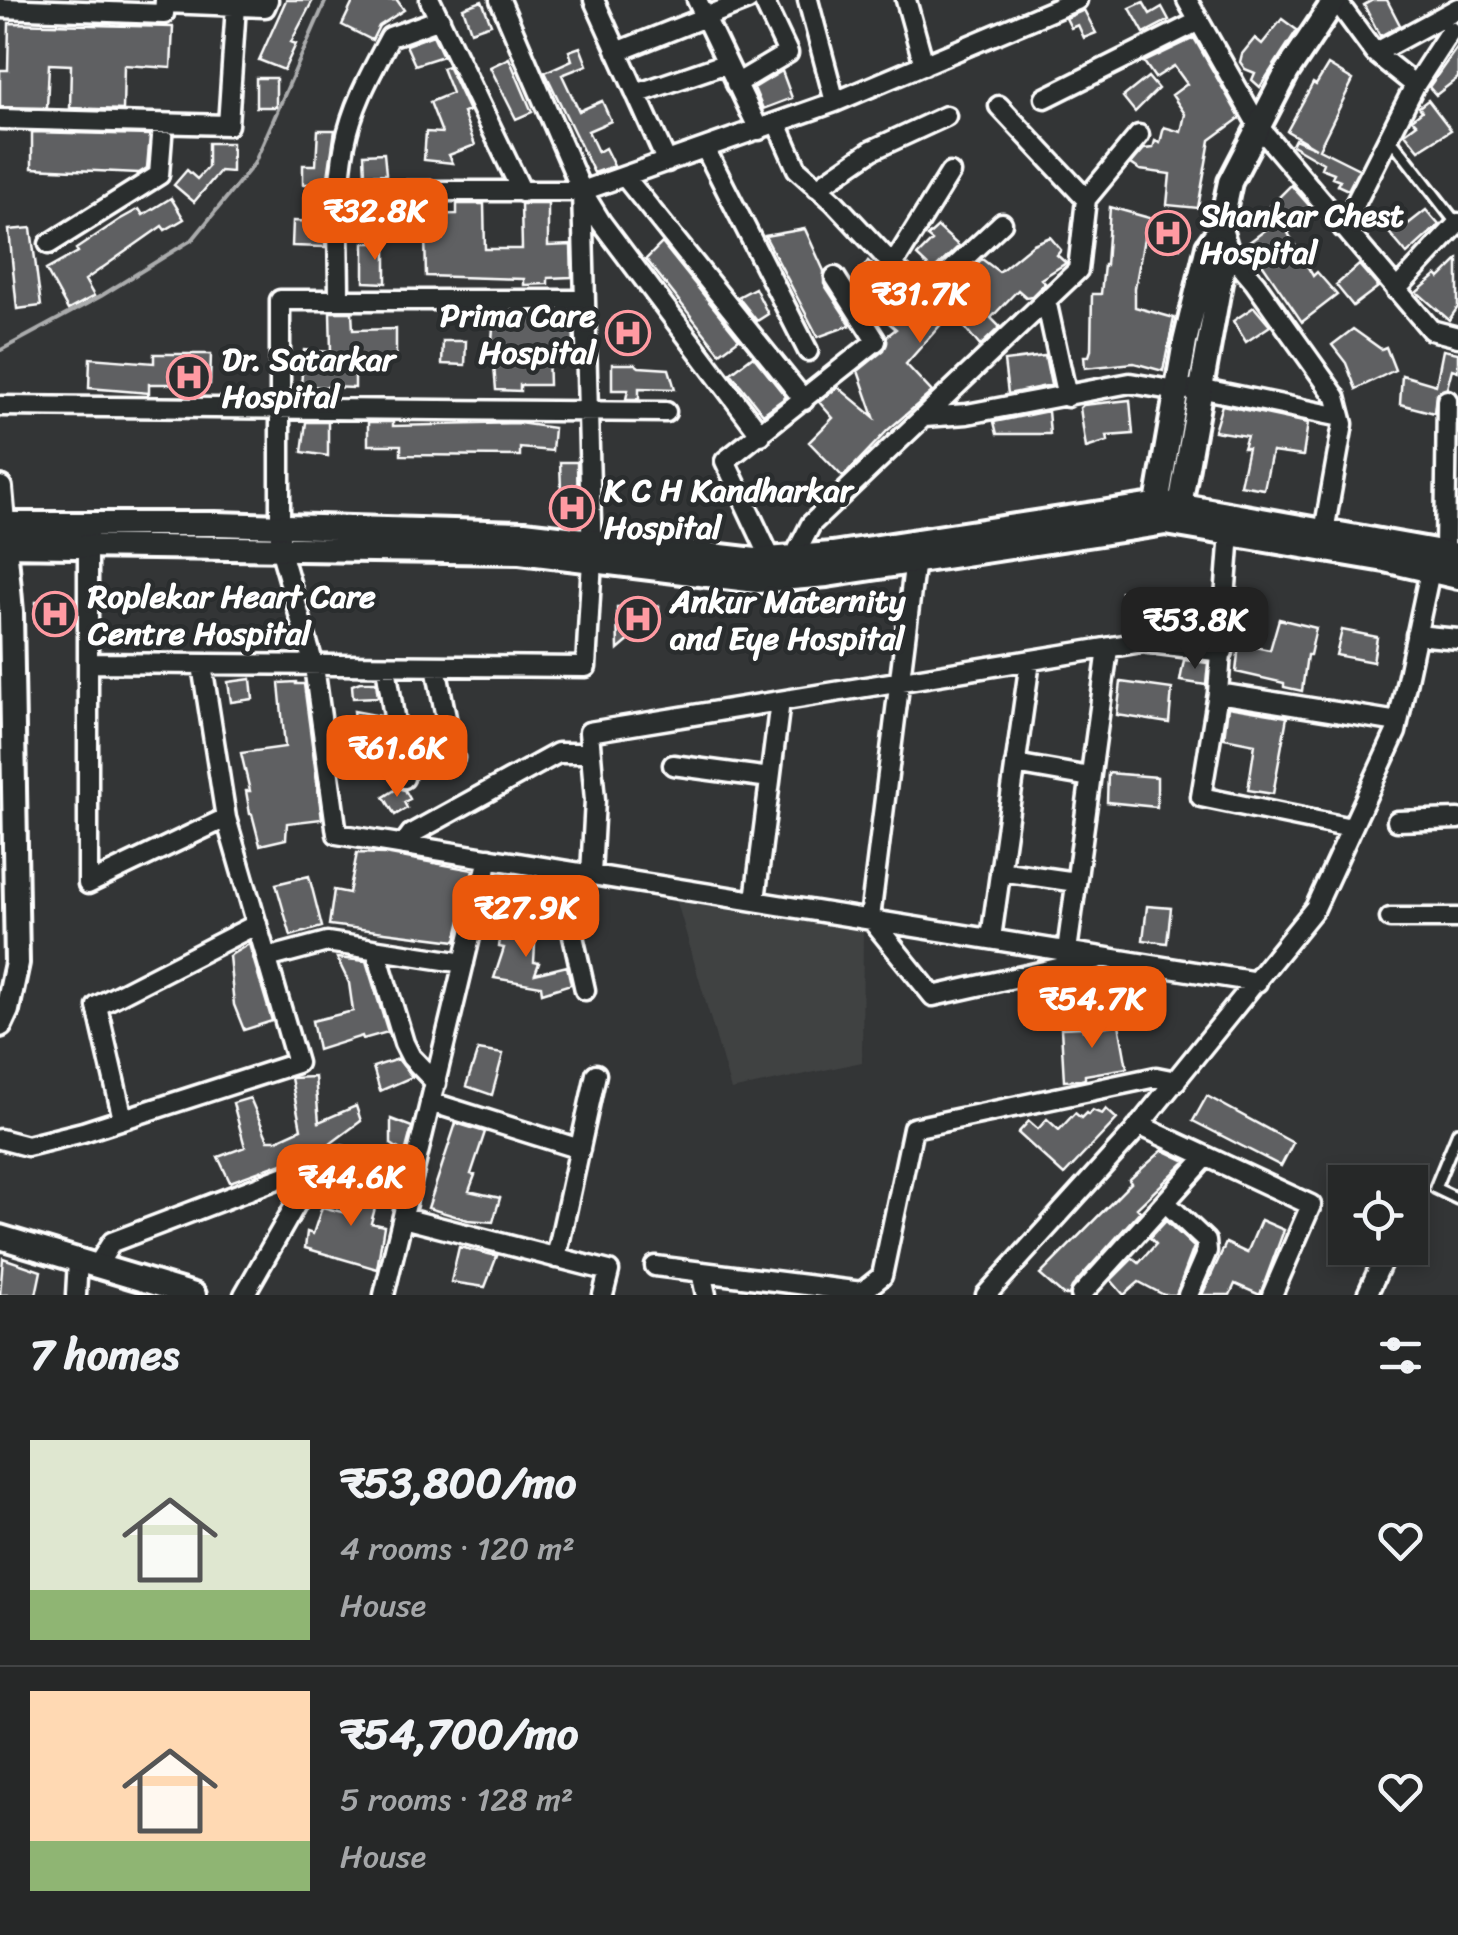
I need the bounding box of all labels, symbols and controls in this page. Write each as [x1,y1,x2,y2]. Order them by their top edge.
pin: ₹32.8K [294,178,456,263]
text: ₹32.8K [324,182,426,239]
place label: Shankar Chest Hospital [1199,187,1404,281]
hospital icon: Shankar Chest Hospital [1145,210,1191,256]
pin: ₹31.7K [839,261,1001,346]
text: ₹31.7K [872,265,968,322]
place label: Prima Care Hospital [440,287,598,381]
hospital icon: Prima Care Hospital [605,310,651,356]
place label: Dr. Satarkar Hospital [222,331,398,425]
hospital icon: Dr. Satarkar Hospital [166,354,212,400]
place label: K C H Kandharkar Hospital [603,462,855,556]
hospital icon: K C H Kandharkar Hospital [549,485,595,531]
place label: Roplekar Heart Care Centre Hospital [87,568,376,662]
place label: Ankur Maternity and Eye Hospital [668,573,907,667]
pin: ₹53.8K [1114,587,1276,672]
hospital icon: Roplekar Heart Care Centre Hospital [32,591,78,637]
text: ₹53.8K [1143,591,1247,648]
hospital icon: Ankur Maternity and Eye Hospital [615,596,661,642]
pin: ₹61.6K [316,715,478,800]
text: ₹61.6K [348,719,446,776]
pin: ₹27.9K [445,875,607,960]
text: ₹27.9K [474,879,578,936]
pin: ₹54.7K [1011,966,1173,1051]
text: ₹54.7K [1040,970,1144,1027]
pin: ₹44.6K [270,1144,432,1229]
text: ₹44.6K [298,1148,404,1205]
map controls [1328,1165,1428,1265]
button: locate [1328,1165,1428,1265]
text: 7 homes [30,1318,179,1392]
icon: filters [1373,1328,1428,1383]
text: ₹53,800/mo [340,1446,576,1520]
icon: home [110,1480,230,1600]
icon: heart [1373,1513,1428,1568]
text: 4 rooms · 120 m² [340,1520,575,1577]
text: House [340,1577,426,1634]
text: ₹54,700/mo [340,1697,578,1771]
icon: home [110,1731,230,1851]
icon: heart [1373,1764,1428,1819]
text: 5 rooms · 128 m² [340,1771,573,1828]
text: House [340,1828,426,1885]

